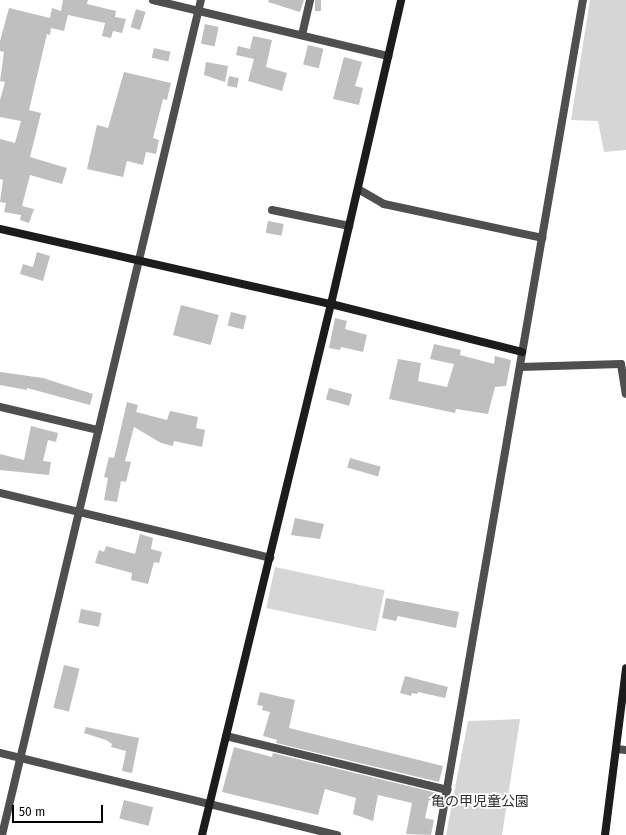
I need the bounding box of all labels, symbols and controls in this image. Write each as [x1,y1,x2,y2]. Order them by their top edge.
park label: 亀の甲児童公園 [431,794,529,810]
scale bar [14,797,105,823]
text: 50 m [19,805,45,819]

